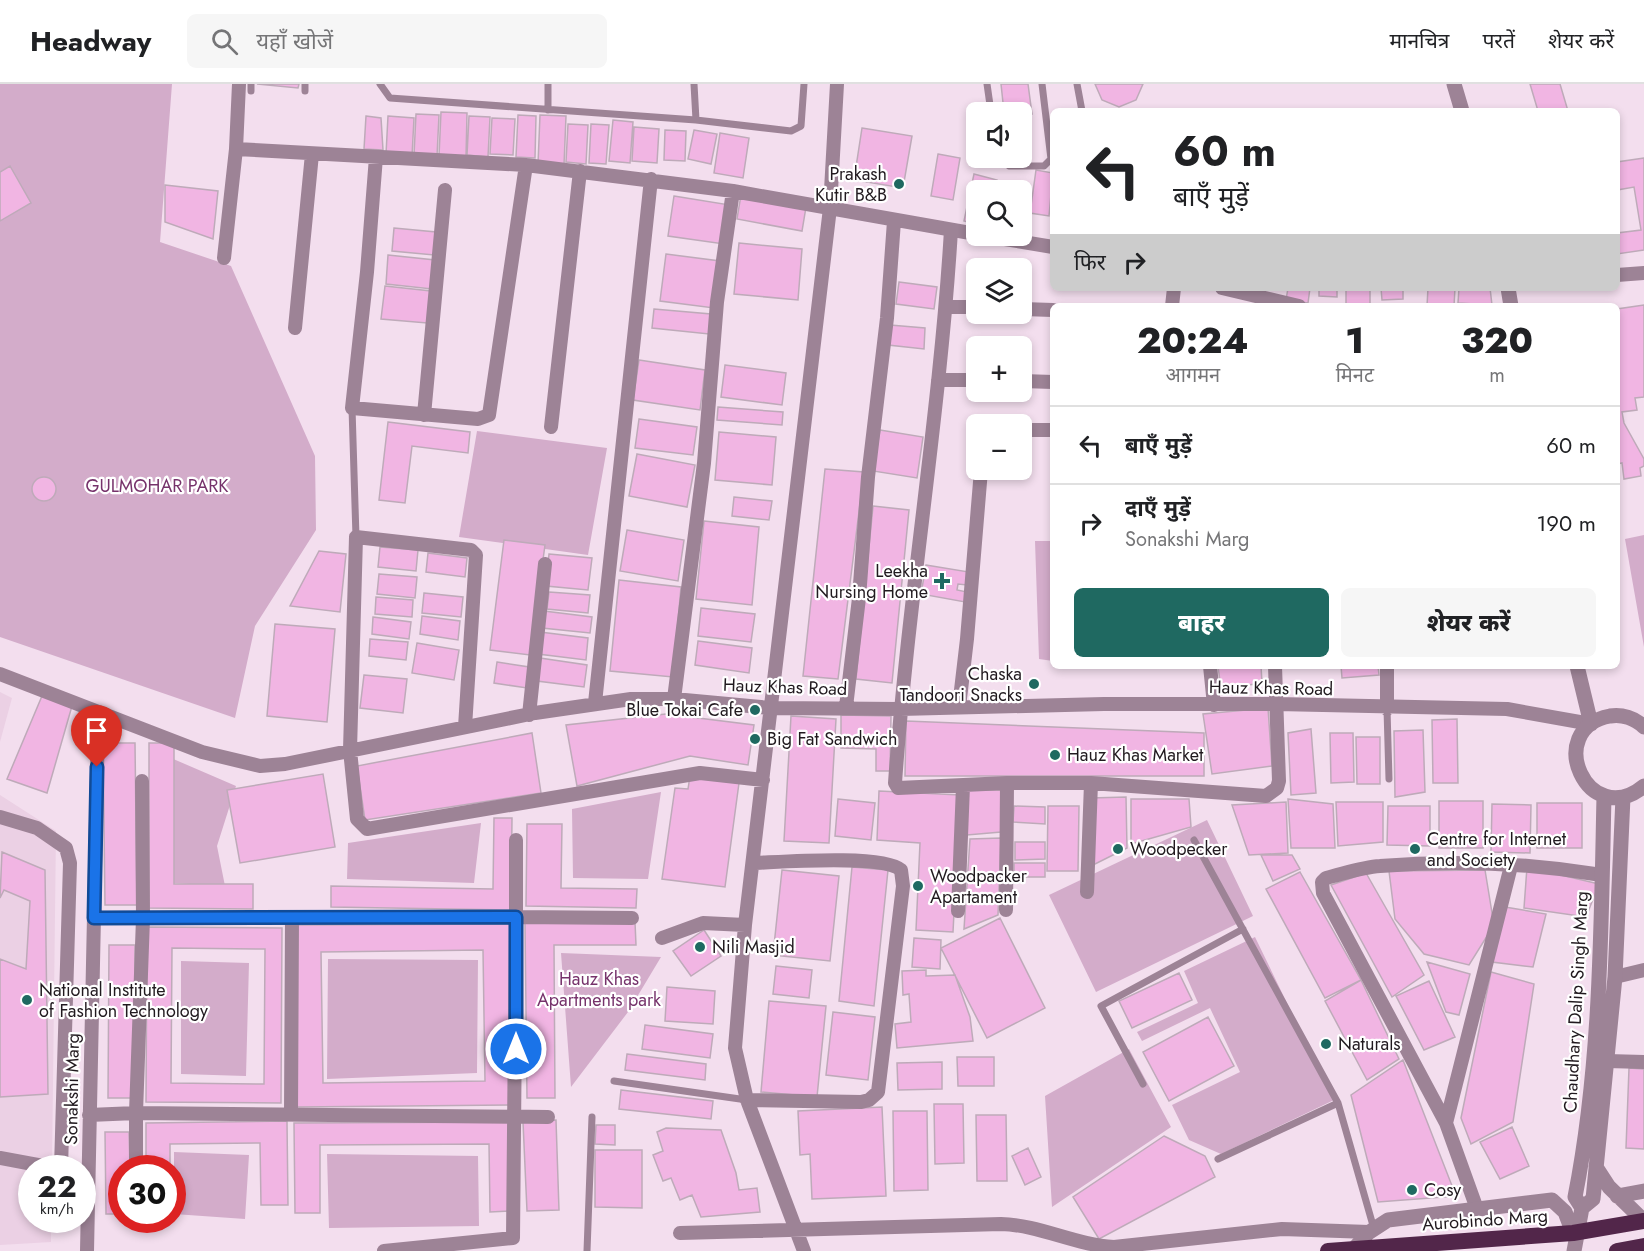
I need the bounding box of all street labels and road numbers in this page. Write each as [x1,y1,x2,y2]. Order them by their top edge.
street label: Hauz Khas Road [722,672,848,702]
street label: Hauz Khas Road [1209,674,1333,702]
street label: Chaudhary Dalip Singh Marg [1557,890,1595,1114]
street label: Sonakshi Marg [58,1033,86,1145]
street label: Aurobindo Marg [1421,1203,1549,1237]

